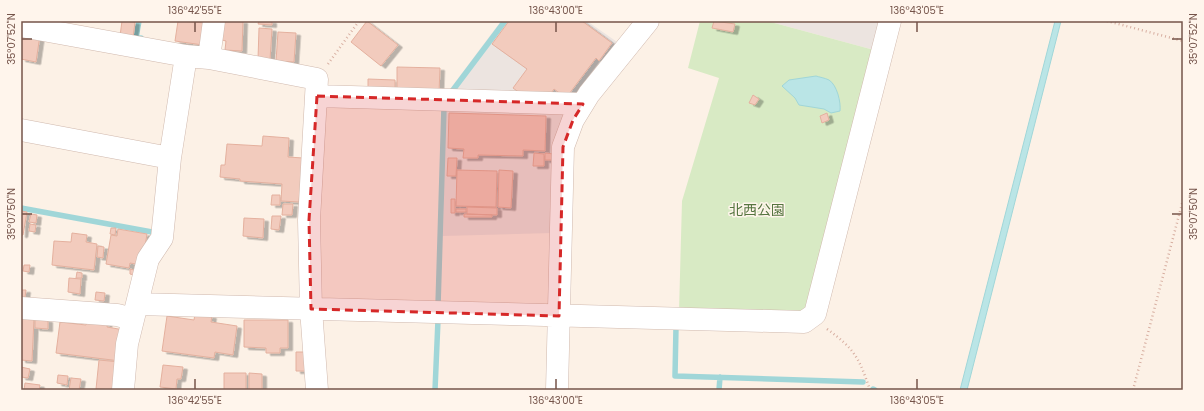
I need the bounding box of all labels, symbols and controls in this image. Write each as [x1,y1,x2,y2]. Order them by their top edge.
text: 136°42'55"E [168,3,222,18]
text: 136°43'00"E [529,3,583,18]
text: 136°43'05"E [890,3,944,18]
text: 35°07'52"N [4,13,19,65]
text: 35°07'52"N [1186,13,1201,65]
text: 35°07'50"N [4,188,19,240]
text: 35°07'50"N [1186,188,1201,240]
park label: 北西公園 [729,200,785,220]
text: 136°42'55"E [168,393,222,408]
text: 136°43'00"E [529,393,583,408]
text: 136°43'05"E [890,393,944,408]

